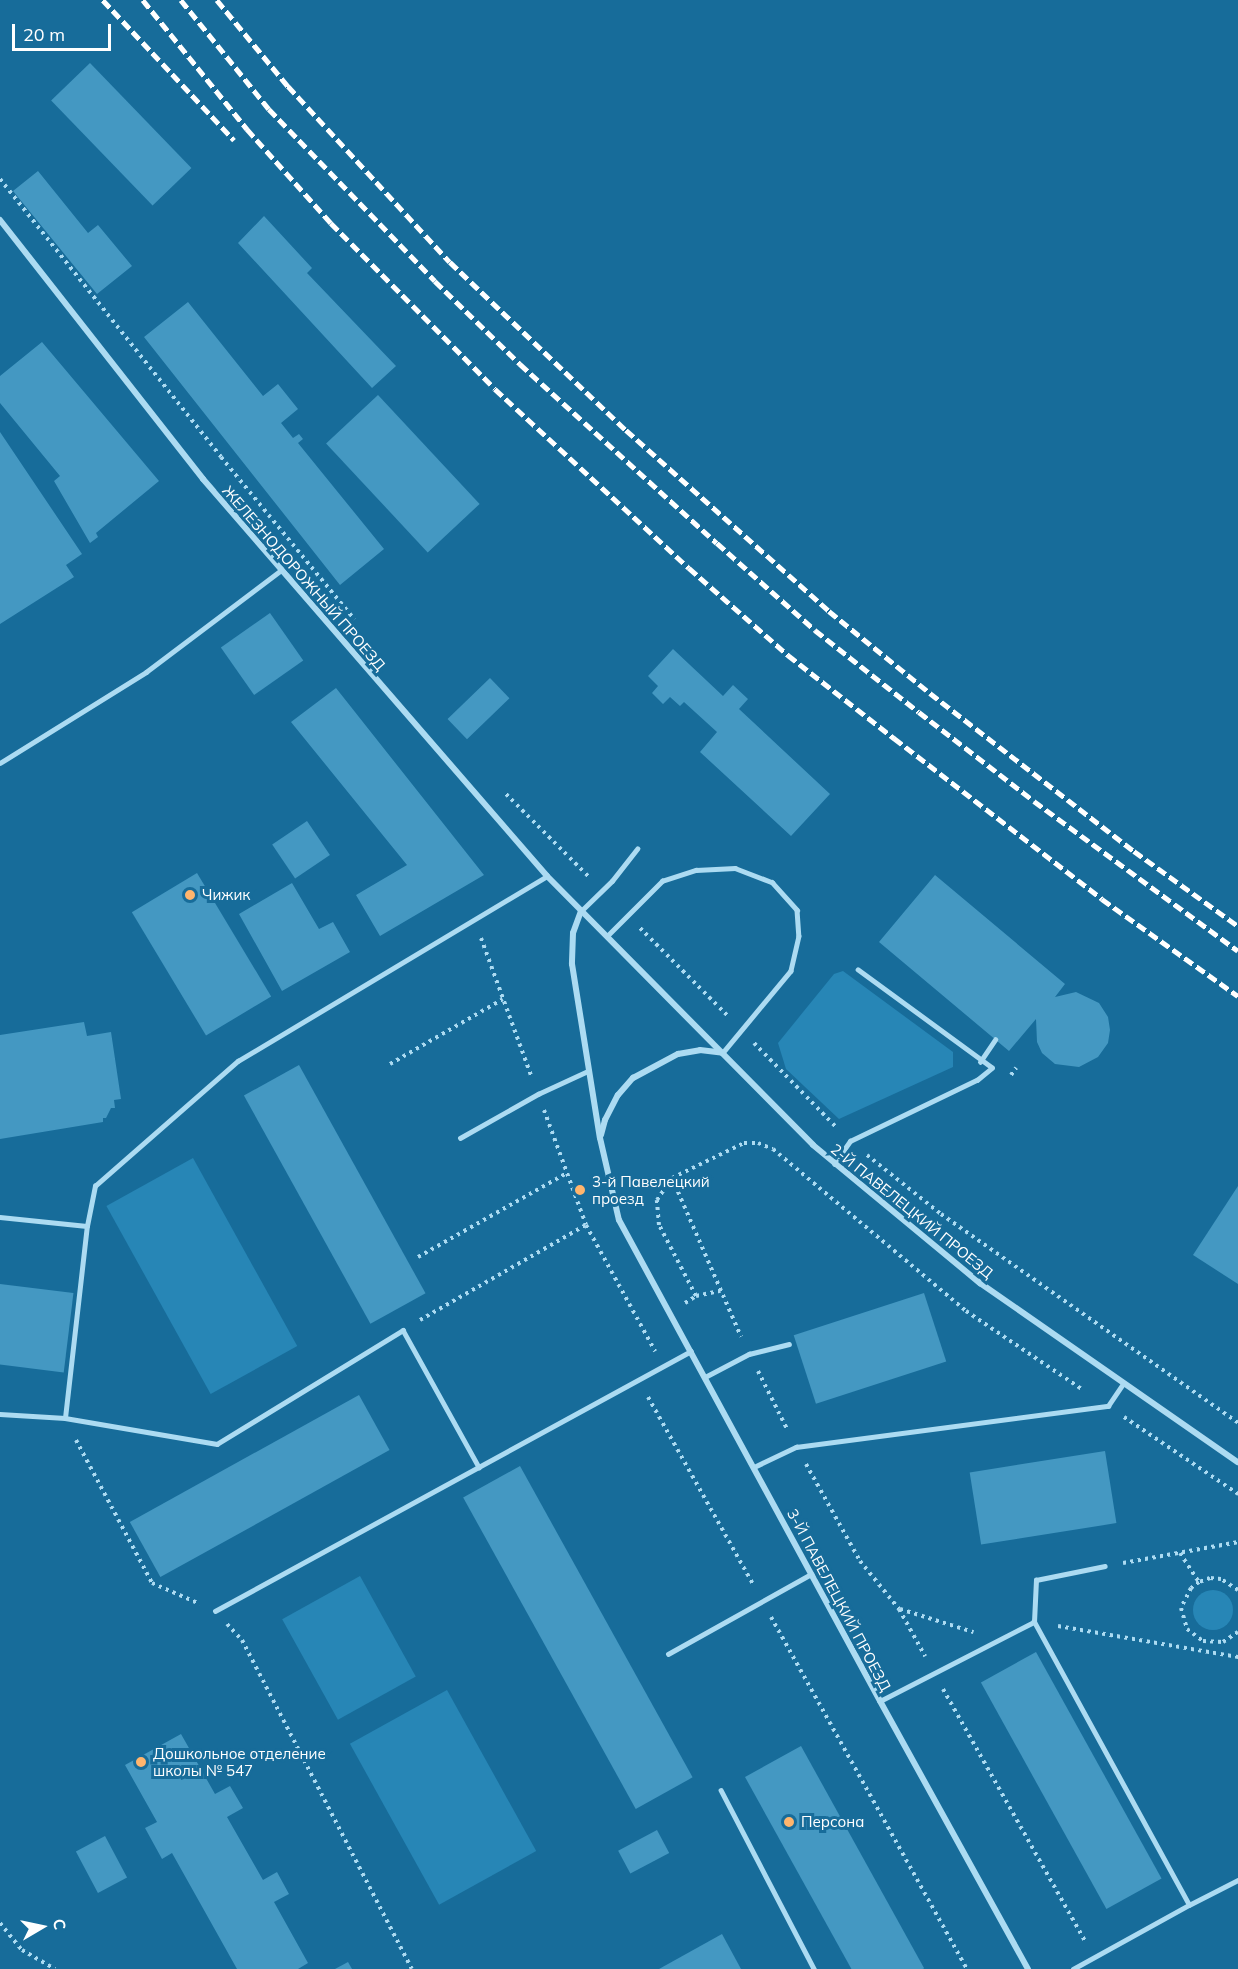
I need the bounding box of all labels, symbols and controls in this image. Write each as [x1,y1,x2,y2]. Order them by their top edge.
scale bar [15,12,114,50]
text: 20 m [23,23,65,46]
street label: ЖЕЛЕЗНОДОРОЖНЫЙ ПРОЕЗД [219,482,389,674]
place label: Чижик [202,886,250,904]
marker: Чижик [183,888,197,902]
street label: 2-Й ПАВЕЛЕЦКИЙ ПРОЕЗД [827,1140,997,1282]
place label: 3-й Павелецкий проезд [592,1172,710,1207]
marker: 3-й Павелецкий проезд [573,1183,587,1197]
street label: 3-Й ПАВЕЛЕЦКИЙ ПРОЕЗД [783,1506,895,1694]
place label: Дошкольное отделение школы № 547 [153,1744,326,1779]
marker: Дошкольное отделение школы № 547 [134,1755,148,1769]
place label: Персона [801,1813,864,1831]
marker: Персона [782,1815,796,1829]
north arrow [12,1897,72,1957]
text: С [49,1917,71,1931]

